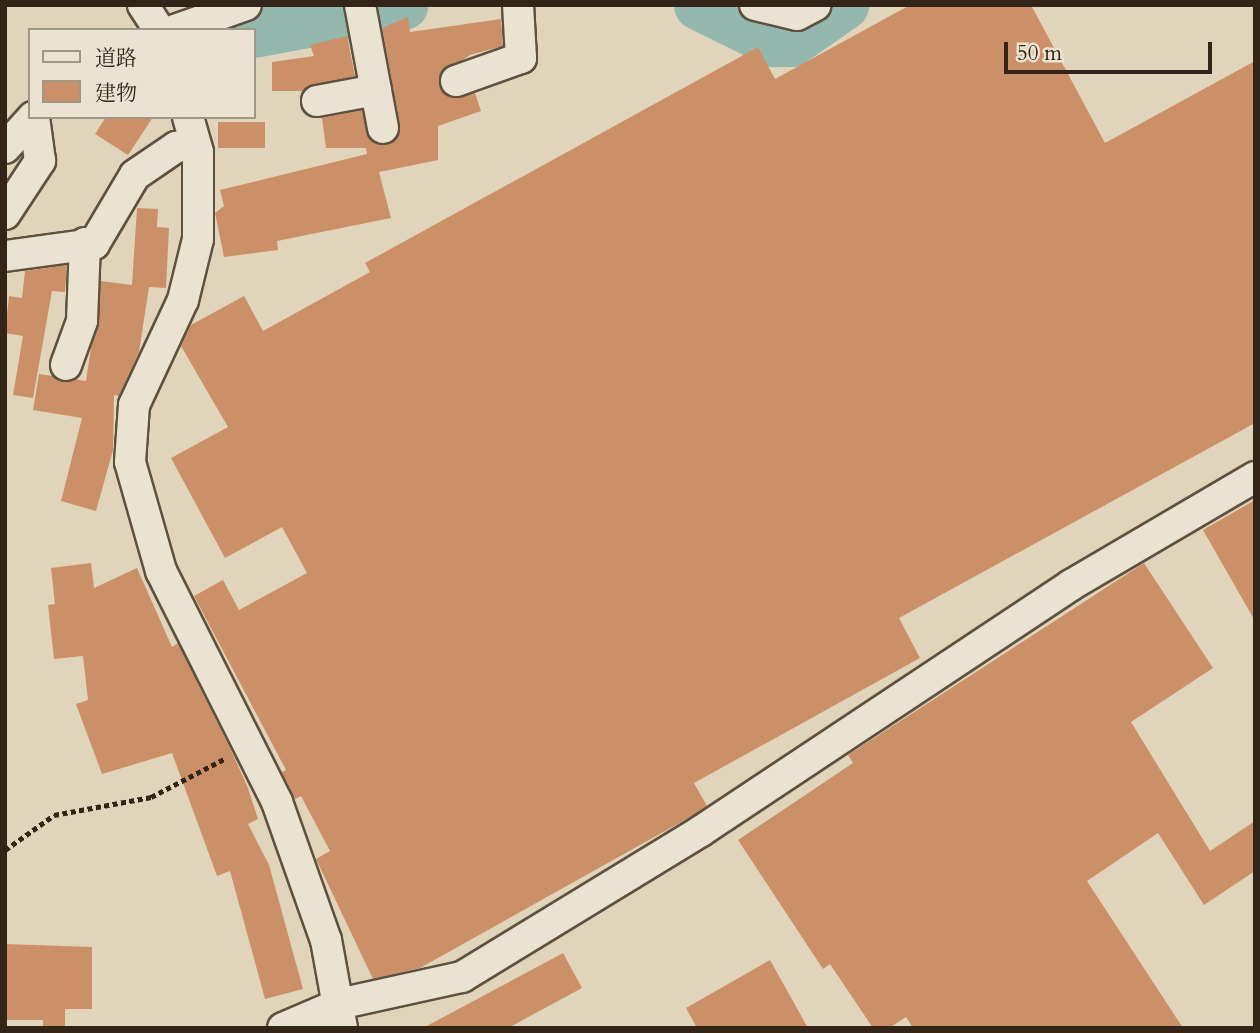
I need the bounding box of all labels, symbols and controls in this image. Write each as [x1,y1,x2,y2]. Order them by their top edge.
legend [28,28,256,119]
scale bar [1008,28,1216,72]
text: 50 m [1017,39,1062,68]
text: 道路 [95,44,137,73]
text: 建物 [95,79,137,108]

